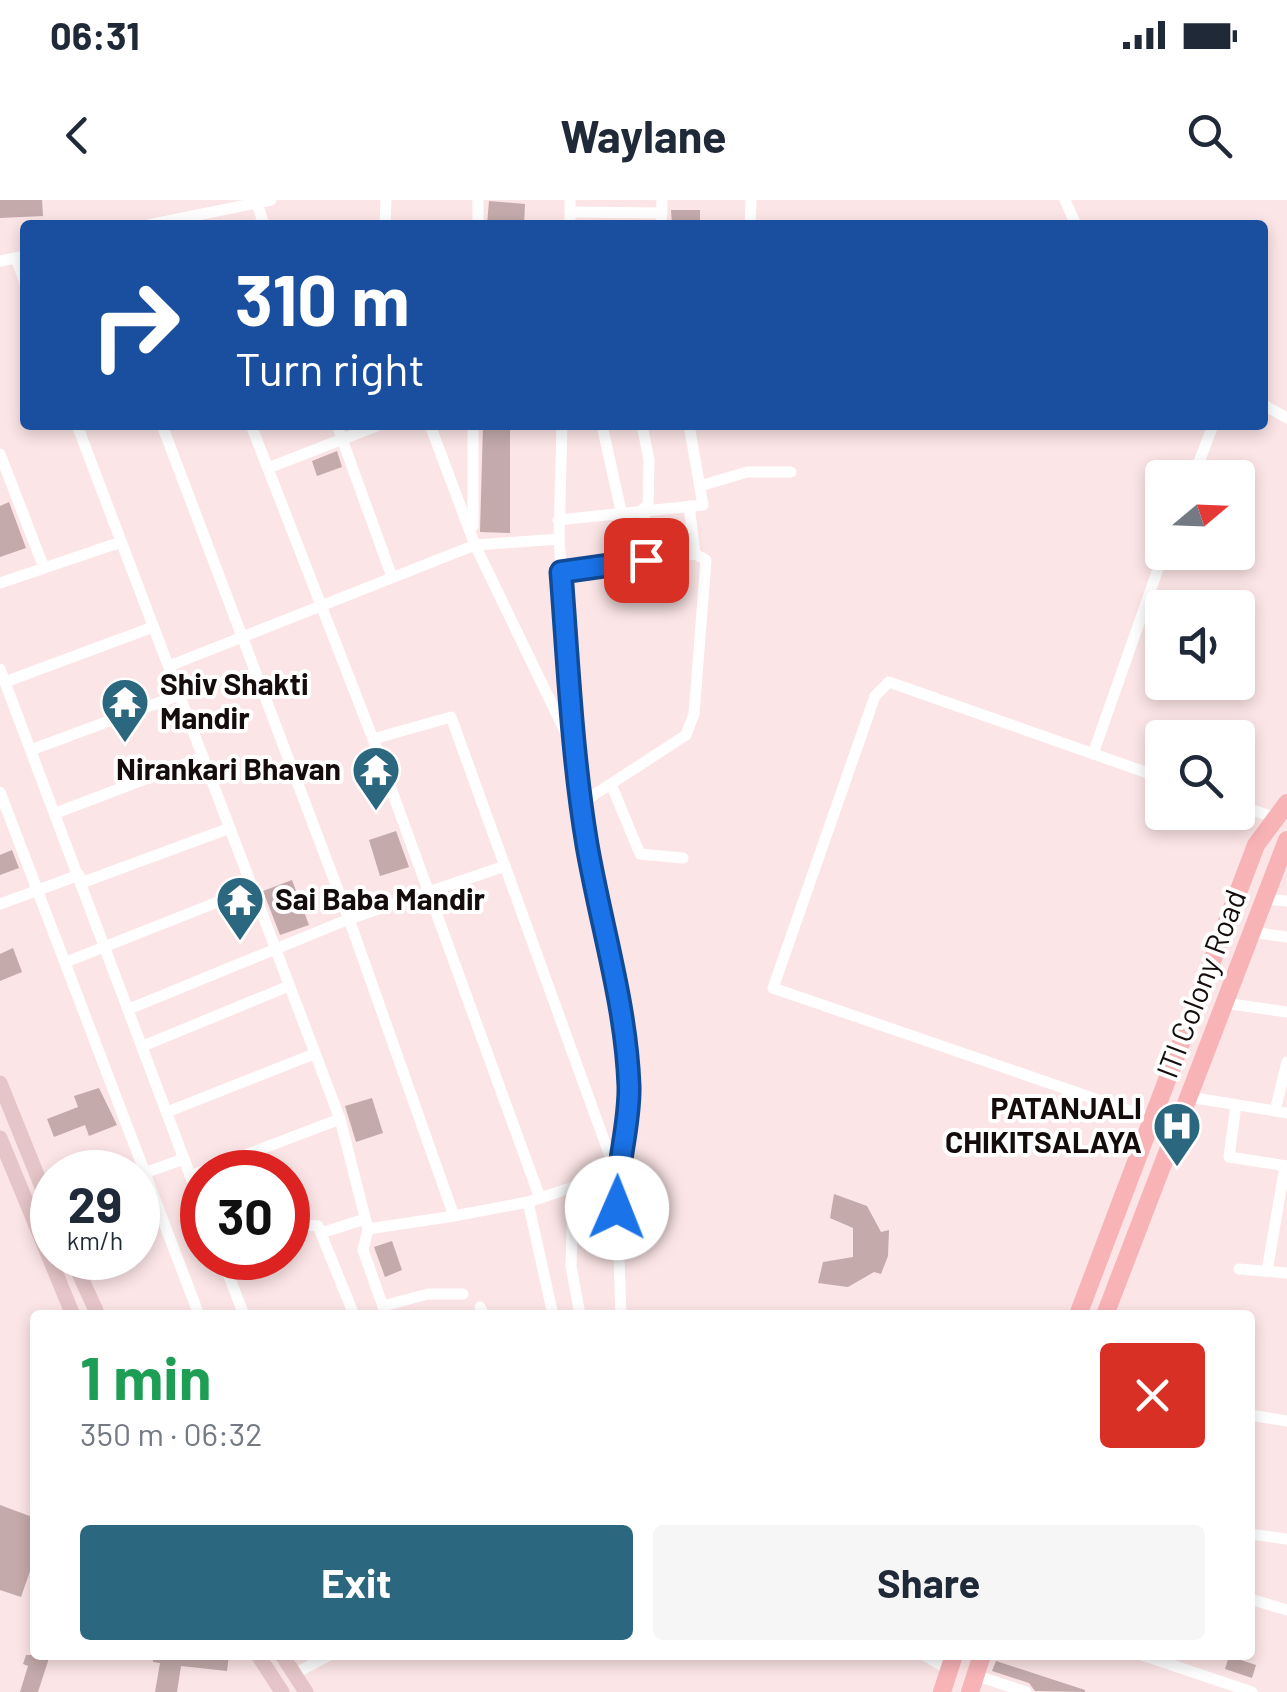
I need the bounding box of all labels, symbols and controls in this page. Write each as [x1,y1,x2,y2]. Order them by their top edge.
text: 06:31 [50,12,140,58]
icon: back [50,108,105,163]
text: Waylane [560,108,727,162]
icon: search [1182,108,1237,163]
text: 310 m [235,256,410,340]
icon: right [70,260,200,390]
text: Turn right [235,341,425,395]
north arrow [1145,460,1255,570]
map controls [1145,460,1255,830]
pin [604,518,689,603]
icon: arrive [619,533,674,588]
button: sound [1145,590,1255,700]
place label: Shiv Shakti Mandir [160,665,309,735]
temple icon: Shiv Shakti Mandir [99,676,151,744]
button: search [1145,720,1255,830]
temple icon: Nirankari Bhavan [350,744,402,812]
place label: Nirankari Bhavan [116,750,341,786]
temple icon: Sai Baba Mandir [214,874,266,942]
place label: Sai Baba Mandir [275,880,486,916]
street label: ITI Colony Road [1148,884,1252,1082]
place label: PATANJALI CHIKITSALAYA [945,1089,1142,1159]
hospital icon: PATANJALI CHIKITSALAYA [1151,1100,1203,1168]
speed limit sign: 30 [180,1150,310,1280]
position arrow [565,1156,669,1260]
text: 29 [68,1173,122,1233]
text: km/h [67,1225,123,1255]
text: 1 min [80,1340,211,1412]
button: close [1100,1343,1205,1448]
text: 350 m · 06:32 [80,1414,262,1452]
button: Exit [80,1525,633,1640]
button: Share [653,1525,1205,1640]

